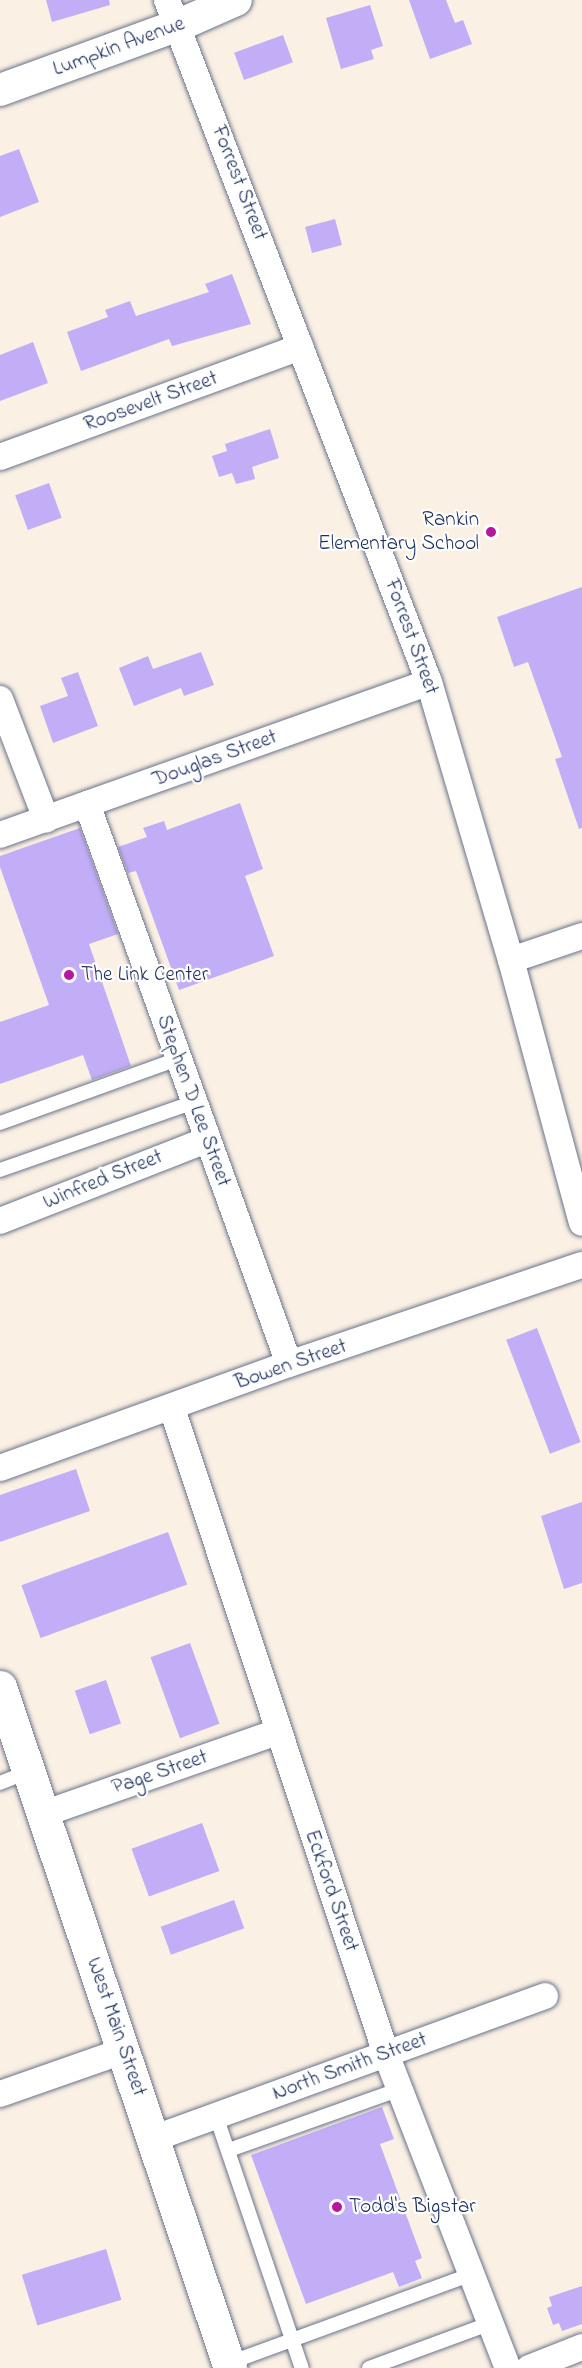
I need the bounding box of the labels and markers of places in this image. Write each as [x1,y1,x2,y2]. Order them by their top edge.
place label: Rankin Elementary School [318,507,479,557]
marker: Rankin Elementary School [484,525,498,539]
place label: The Link Center [81,962,208,988]
marker: The Link Center [62,968,76,982]
place label: Todd's Bigstar [349,2194,476,2220]
marker: Todd's Bigstar [330,2200,344,2214]

